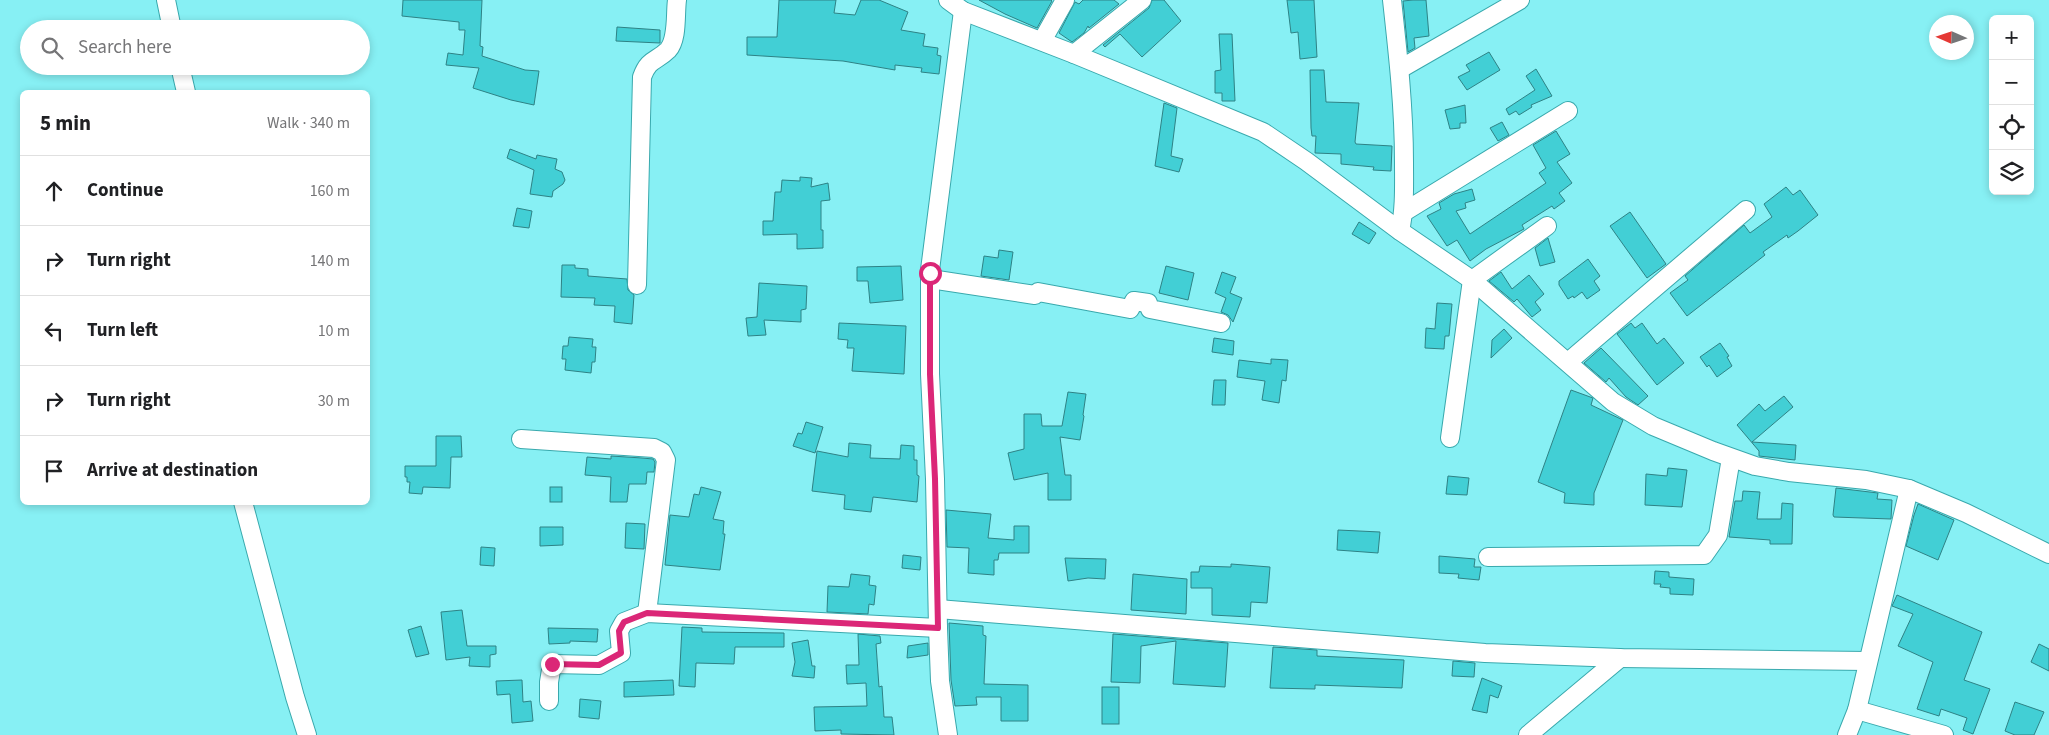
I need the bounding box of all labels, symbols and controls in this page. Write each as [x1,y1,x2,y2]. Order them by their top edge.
north arrow [1929,15,1974,60]
map controls [1989,15,2034,195]
button: + [1989,15,2034,60]
search box [20,20,370,75]
icon: search [38,34,66,62]
text: Search here [78,34,172,61]
button: − [1989,60,2034,105]
button: locate [1989,105,2034,150]
text: 5 min [40,108,91,138]
text: Walk · 340 m [267,112,350,134]
button: layers [1989,150,2034,195]
icon: ahead [40,177,68,205]
text: Continue [87,177,164,204]
text: 160 m [310,180,350,202]
icon: right [40,247,68,275]
text: Turn right [87,247,171,274]
text: 140 m [310,250,350,272]
route start [919,262,942,285]
icon: left [40,317,68,345]
text: Turn left [87,317,158,344]
text: 10 m [318,320,350,342]
icon: right [40,387,68,415]
text: Turn right [87,387,171,414]
text: 30 m [318,390,350,412]
icon: arrive [40,457,68,485]
text: Arrive at destination [87,457,258,484]
route end [541,653,564,676]

